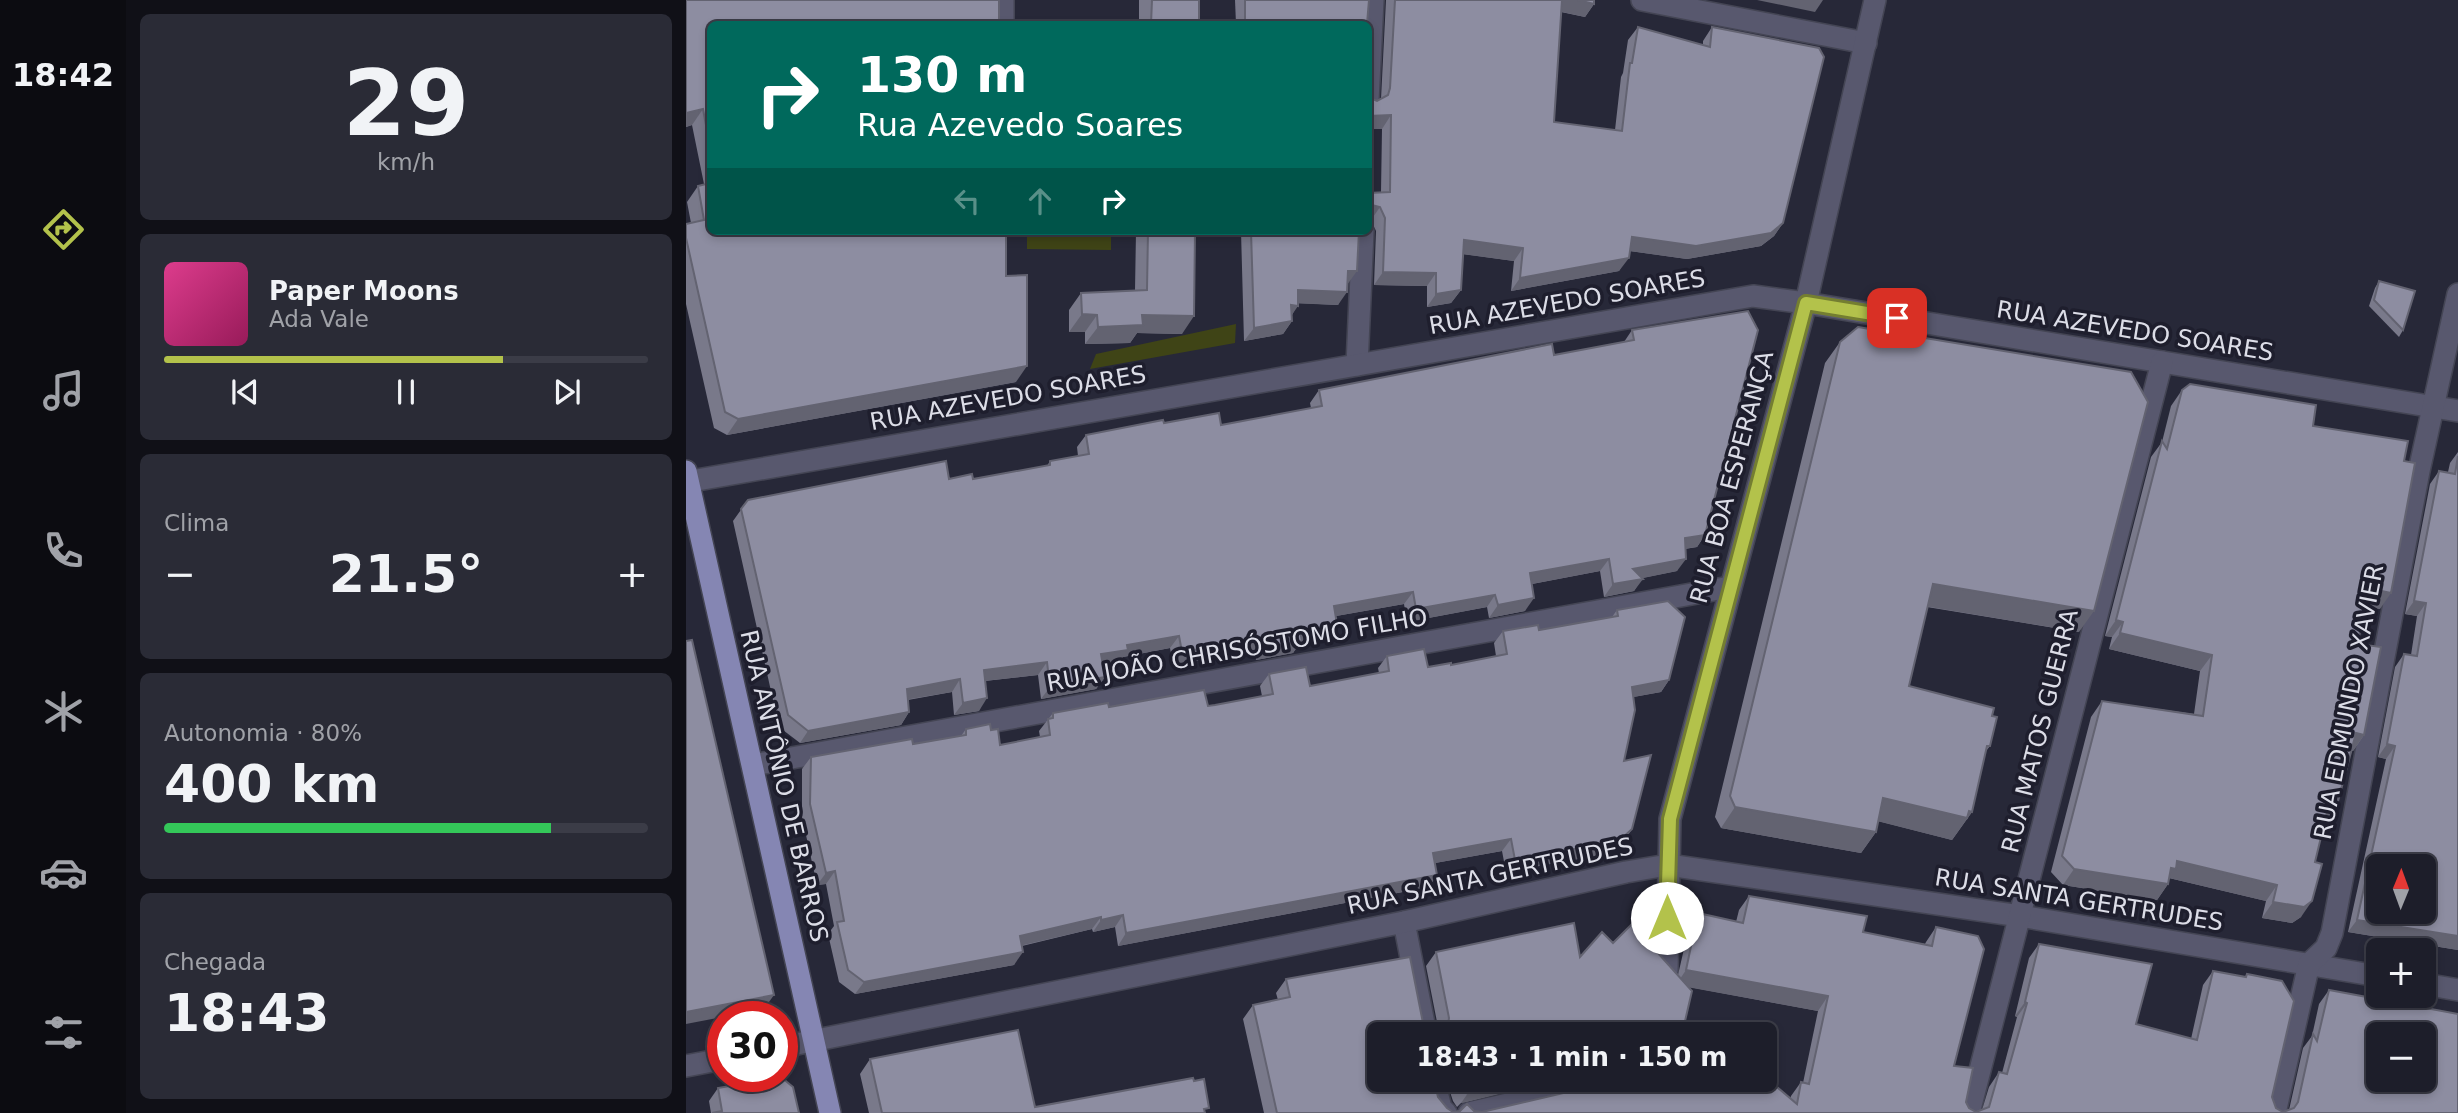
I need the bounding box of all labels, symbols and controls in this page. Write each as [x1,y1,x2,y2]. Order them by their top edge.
text: 130 m [857,47,1027,104]
icon: right [742,49,833,140]
text: 29 [343,51,469,156]
text: 18:42 [12,56,114,94]
text: Rua Azevedo Soares [857,106,1183,144]
text: km/h [377,149,435,175]
icon: left [948,182,986,220]
icon: ahead [1021,182,1059,220]
icon: right [1094,182,1132,220]
icon: directions [39,205,88,254]
street label: RUA AZEVEDO SOARES [1427,264,1707,340]
text: Paper Moons [269,276,459,306]
pin [1867,288,1927,348]
street label: RUA AZEVEDO SOARES [1994,295,2276,367]
icon: arrive [1878,299,1916,337]
text: Ada Vale [269,306,369,332]
street label: RUA BOA ESPERANÇA [1685,347,1779,606]
street label: RUA AZEVEDO SOARES [868,360,1148,436]
icon: music [39,366,88,415]
icon: previous [226,373,264,411]
icon: pause [387,373,425,411]
icon: next [548,373,586,411]
text: Clima [164,510,229,536]
icon: phone [39,526,88,575]
text: 21.5° [329,544,483,604]
text: − [164,552,196,596]
text: + [616,552,648,596]
street label: RUA EDMUNDO XAVIER [2309,562,2389,842]
street label: RUA JOÃO CHRISÓSTOMO FILHO [1044,601,1430,697]
street label: RUA MATOS GUERRA [1996,606,2084,856]
street label: RUA ANTÔNIO DE BARROS [734,627,836,945]
icon: climate [39,687,88,736]
text: Autonomia · 80% [164,720,362,746]
text: 400 km [164,754,379,814]
street label: RUA SANTA GERTRUDES [1344,832,1636,920]
icon: car [39,848,88,897]
north arrow [2366,854,2436,924]
map controls [2366,854,2436,1092]
street label: RUA SANTA GERTRUDES [1933,863,2225,937]
position arrow [1630,881,1704,955]
button: + [2366,938,2436,1008]
text: Chegada [164,949,266,975]
text: 18:43 [164,983,330,1043]
speed limit sign: 30 [707,1001,798,1092]
icon: filters [39,1008,88,1057]
button: − [2366,1022,2436,1092]
text: 18:43 · 1 min · 150 m [1417,1042,1727,1072]

